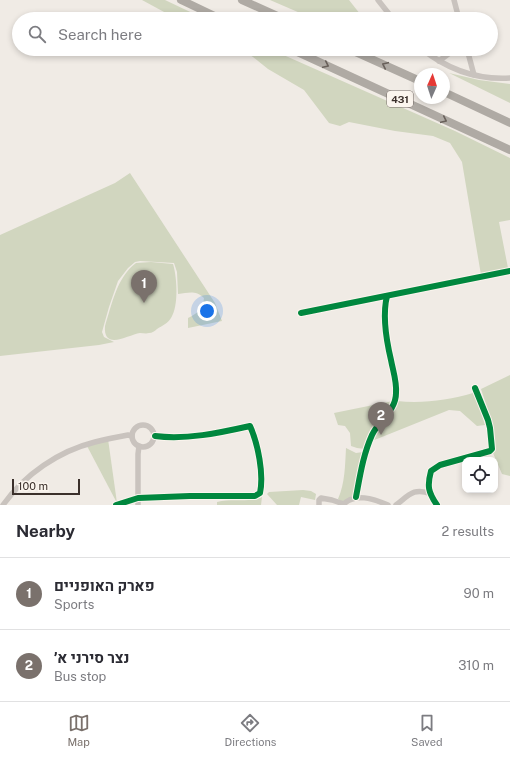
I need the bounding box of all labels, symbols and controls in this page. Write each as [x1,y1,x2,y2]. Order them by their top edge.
search box [12,12,498,56]
icon: search [26,23,48,45]
text: Search here [58,26,142,43]
one-way arrow [322,60,330,68]
one-way arrow [381,62,389,70]
north arrow [414,68,450,104]
road number: 431 [387,91,413,107]
one-way arrow [440,115,448,123]
pin: 1 [131,270,157,303]
your location [197,301,217,321]
pin: 2 [368,402,394,435]
map controls [462,457,498,493]
button: locate [462,457,498,493]
scale bar [12,477,80,496]
text: 100 m [18,480,48,492]
text: Nearby [16,521,75,541]
text: 2 results [442,524,494,539]
text: פארק האופניים [54,577,155,594]
text: 1 [26,586,32,601]
text: 90 m [464,586,494,601]
text: Sports [54,597,94,612]
text: נצר סירני א׳ [54,649,130,666]
text: 2 [25,658,33,673]
text: 310 m [458,658,494,673]
text: Bus stop [54,669,106,684]
tab: Map [67,712,90,748]
tab: Directions [225,712,276,748]
tab: Saved [411,712,443,748]

